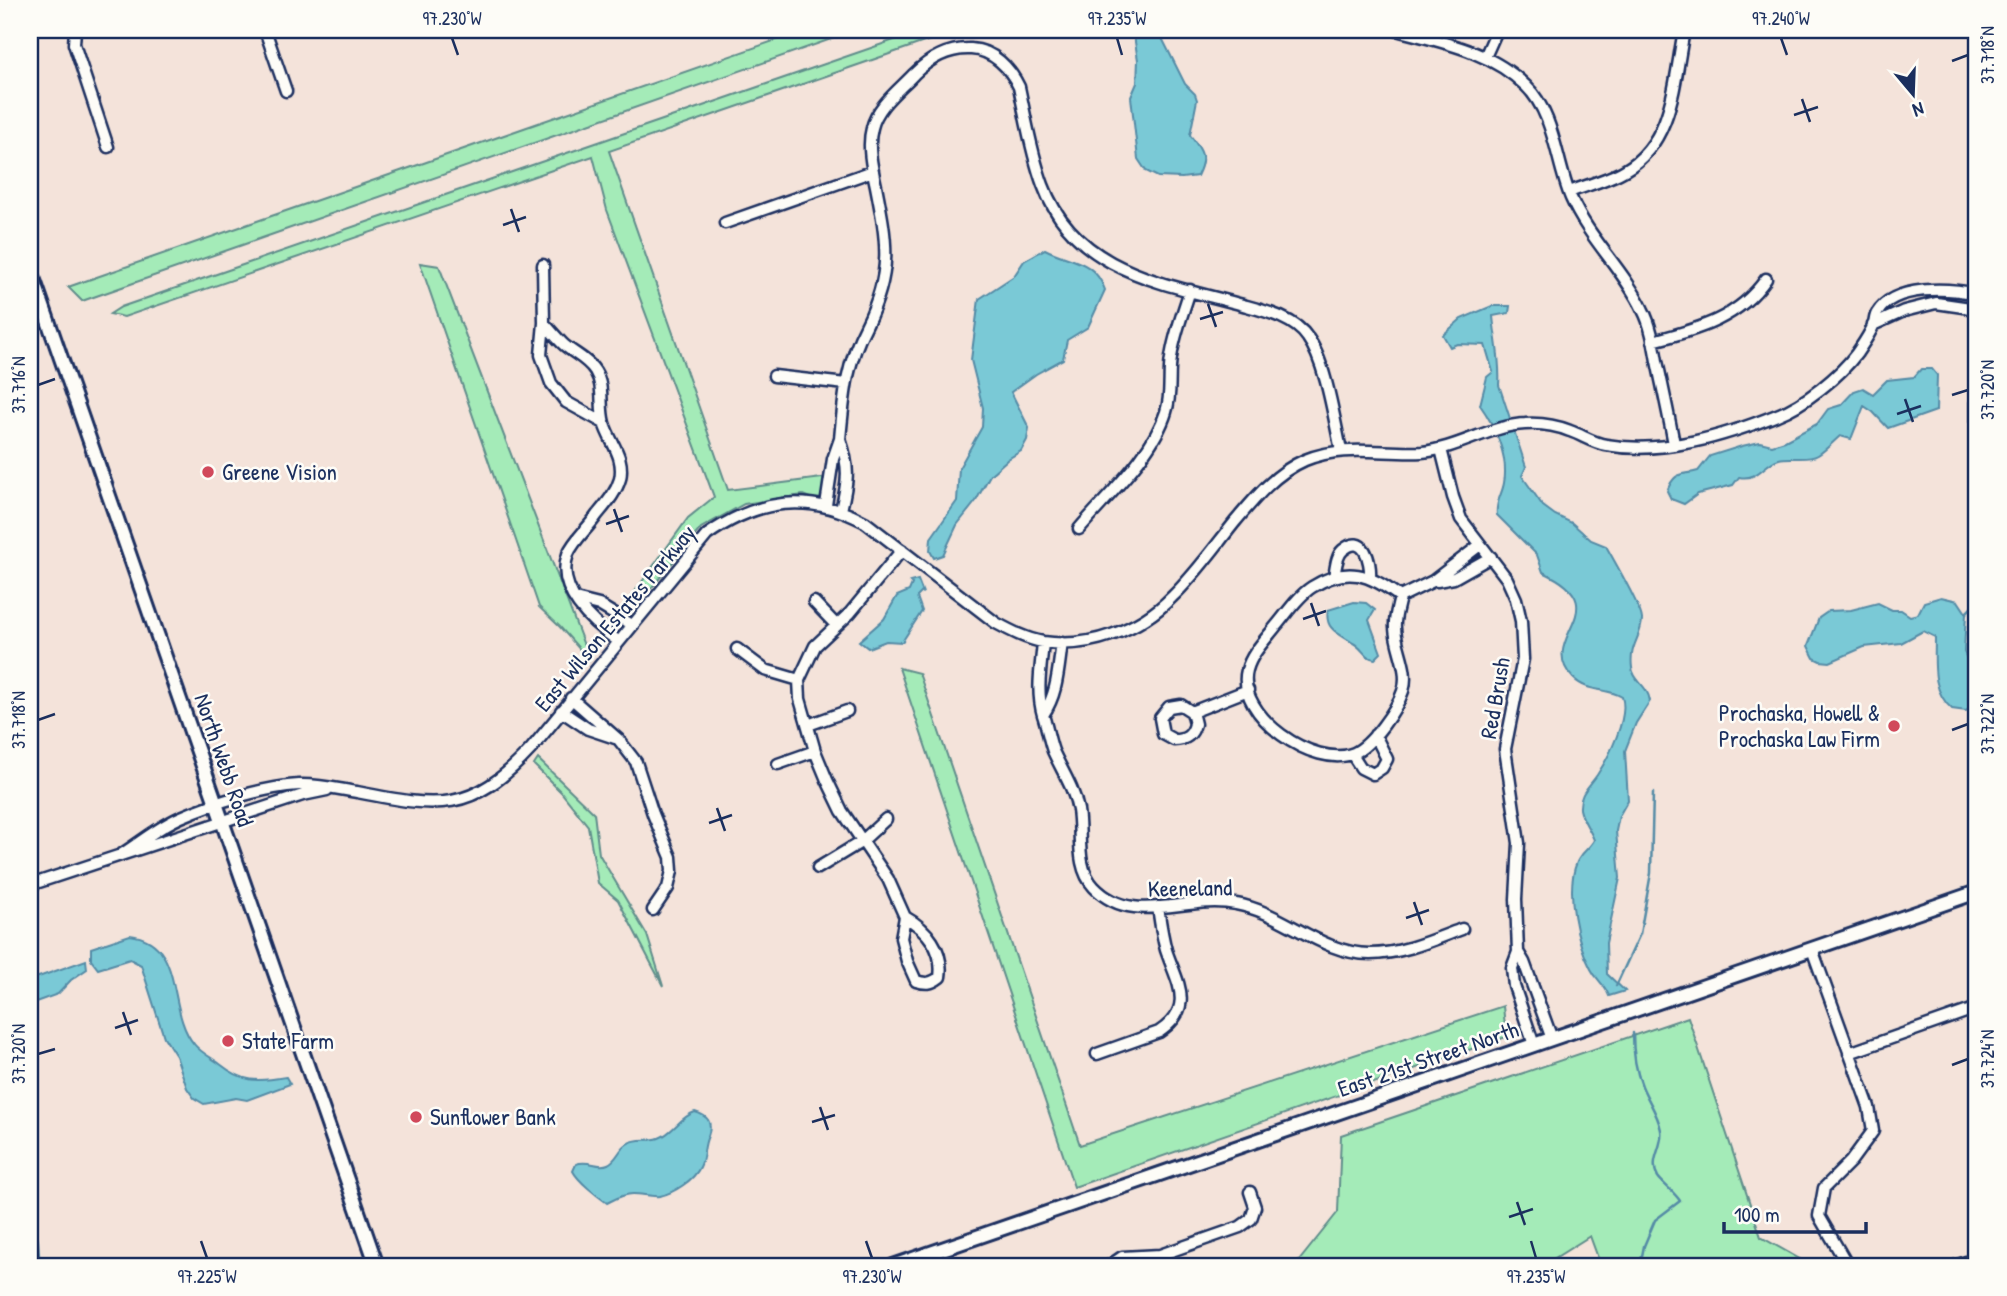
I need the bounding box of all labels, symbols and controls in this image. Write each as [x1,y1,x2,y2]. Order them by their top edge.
text: 97.230°W [422,6,482,31]
text: 97.235°W [1088,6,1146,31]
text: 97.240°W [1752,6,1810,31]
text: 37.718°N [1975,26,2000,84]
north arrow [1878,60,1948,130]
text: N [1910,96,1928,124]
text: 37.716°N [6,356,31,414]
text: 37.720°N [1975,360,2000,420]
place label: Greene Vision [222,456,337,487]
marker: Greene Vision [200,464,216,480]
street label: East Wilson Estates Parkway [527,517,702,718]
street label: Red Brush [1472,654,1517,741]
street label: North Webb Road [187,689,262,830]
text: 37.718°N [6,691,31,749]
text: 37.722°N [1975,694,2000,754]
place label: Prochaska, Howell & Prochaska Law Firm [1719,697,1880,754]
marker: Prochaska, Howell & Prochaska Law Firm [1886,718,1902,734]
street label: Keeneland [1148,871,1232,904]
street label: East 21st Street North [1333,1013,1523,1104]
text: 37.720°N [6,1024,31,1084]
place label: State Farm [242,1025,334,1056]
text: 37.724°N [1975,1030,2000,1088]
marker: State Farm [220,1033,236,1049]
place label: Sunflower Bank [430,1101,556,1132]
marker: Sunflower Bank [408,1109,424,1125]
scale bar [1724,1191,1865,1235]
text: 100 m [1734,1200,1780,1229]
text: 97.225°W [177,1264,237,1289]
text: 97.230°W [842,1264,902,1289]
text: 97.235°W [1507,1264,1565,1289]

